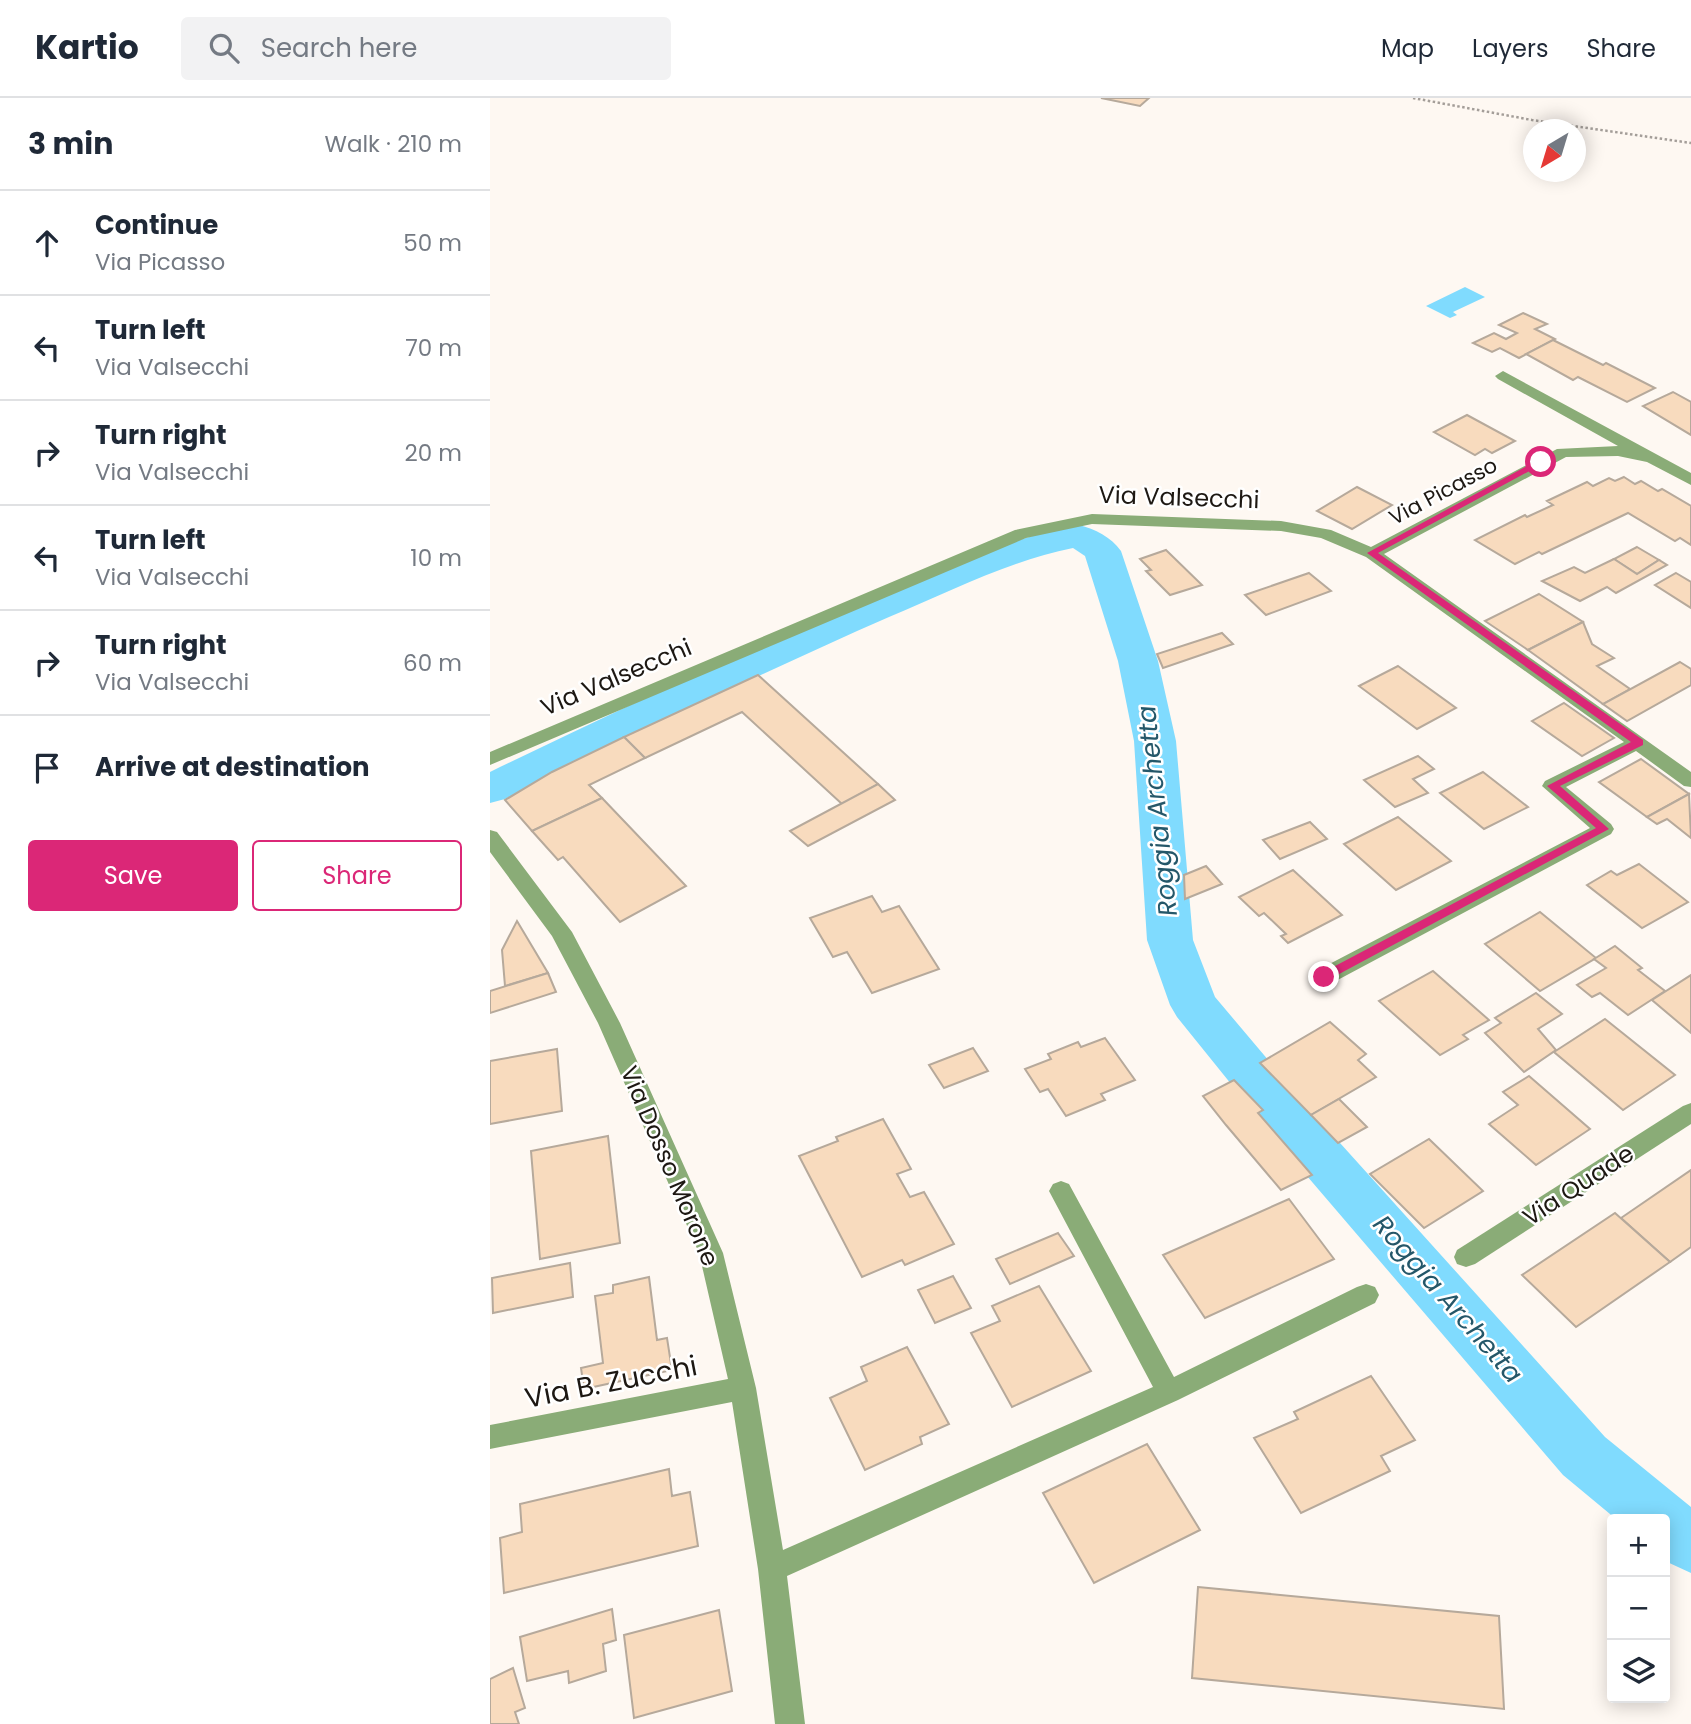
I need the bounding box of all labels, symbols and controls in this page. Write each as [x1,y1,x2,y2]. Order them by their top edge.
search box [181,17,671,80]
text: Kartio [35,24,139,71]
icon: search [205,29,243,67]
text: Search here [261,30,417,66]
text: Map [1381,32,1434,65]
text: Layers [1472,32,1548,65]
text: Share [1586,32,1656,65]
north arrow [1523,119,1586,182]
text: 3 min [28,122,113,165]
text: Walk · 210 m [324,128,462,160]
text: Continue [95,207,218,243]
icon: ahead [28,224,66,262]
text: 50 m [403,227,462,259]
text: Via Picasso [95,246,225,278]
text: Turn left [95,312,206,348]
icon: left [28,329,66,367]
text: 70 m [405,332,462,364]
text: Via Valsecchi [95,351,249,383]
text: Turn right [95,417,227,453]
icon: right [28,434,66,472]
text: 20 m [404,437,462,469]
route start [1525,446,1556,477]
street label: Via Picasso [1384,450,1502,532]
text: Via Valsecchi [95,456,249,488]
street label: Via Valsecchi [1098,478,1260,516]
text: Turn left [95,522,206,558]
icon: left [28,539,66,577]
text: 10 m [410,542,462,574]
text: Via Valsecchi [95,561,249,593]
text: Turn right [95,627,227,663]
street label: Via Valsecchi [535,630,697,724]
icon: right [28,644,66,682]
text: 60 m [403,647,462,679]
text: Via Valsecchi [95,666,249,698]
water label: Roggia Archetta [1128,704,1186,918]
icon: arrive [28,749,66,787]
text: Arrive at destination [95,749,370,785]
button: Save [28,840,238,911]
button: Share [252,840,462,911]
route end [1308,961,1339,992]
street label: Via Dosso Morone [613,1061,727,1271]
street label: Via Quade [1516,1137,1640,1233]
water label: Roggia Archetta [1365,1207,1531,1391]
street label: Via B. Zucchi [522,1346,700,1418]
map controls [1607,1514,1670,1703]
button: + [1607,1514,1670,1577]
button: − [1607,1577,1670,1640]
button: layers [1607,1640,1670,1703]

